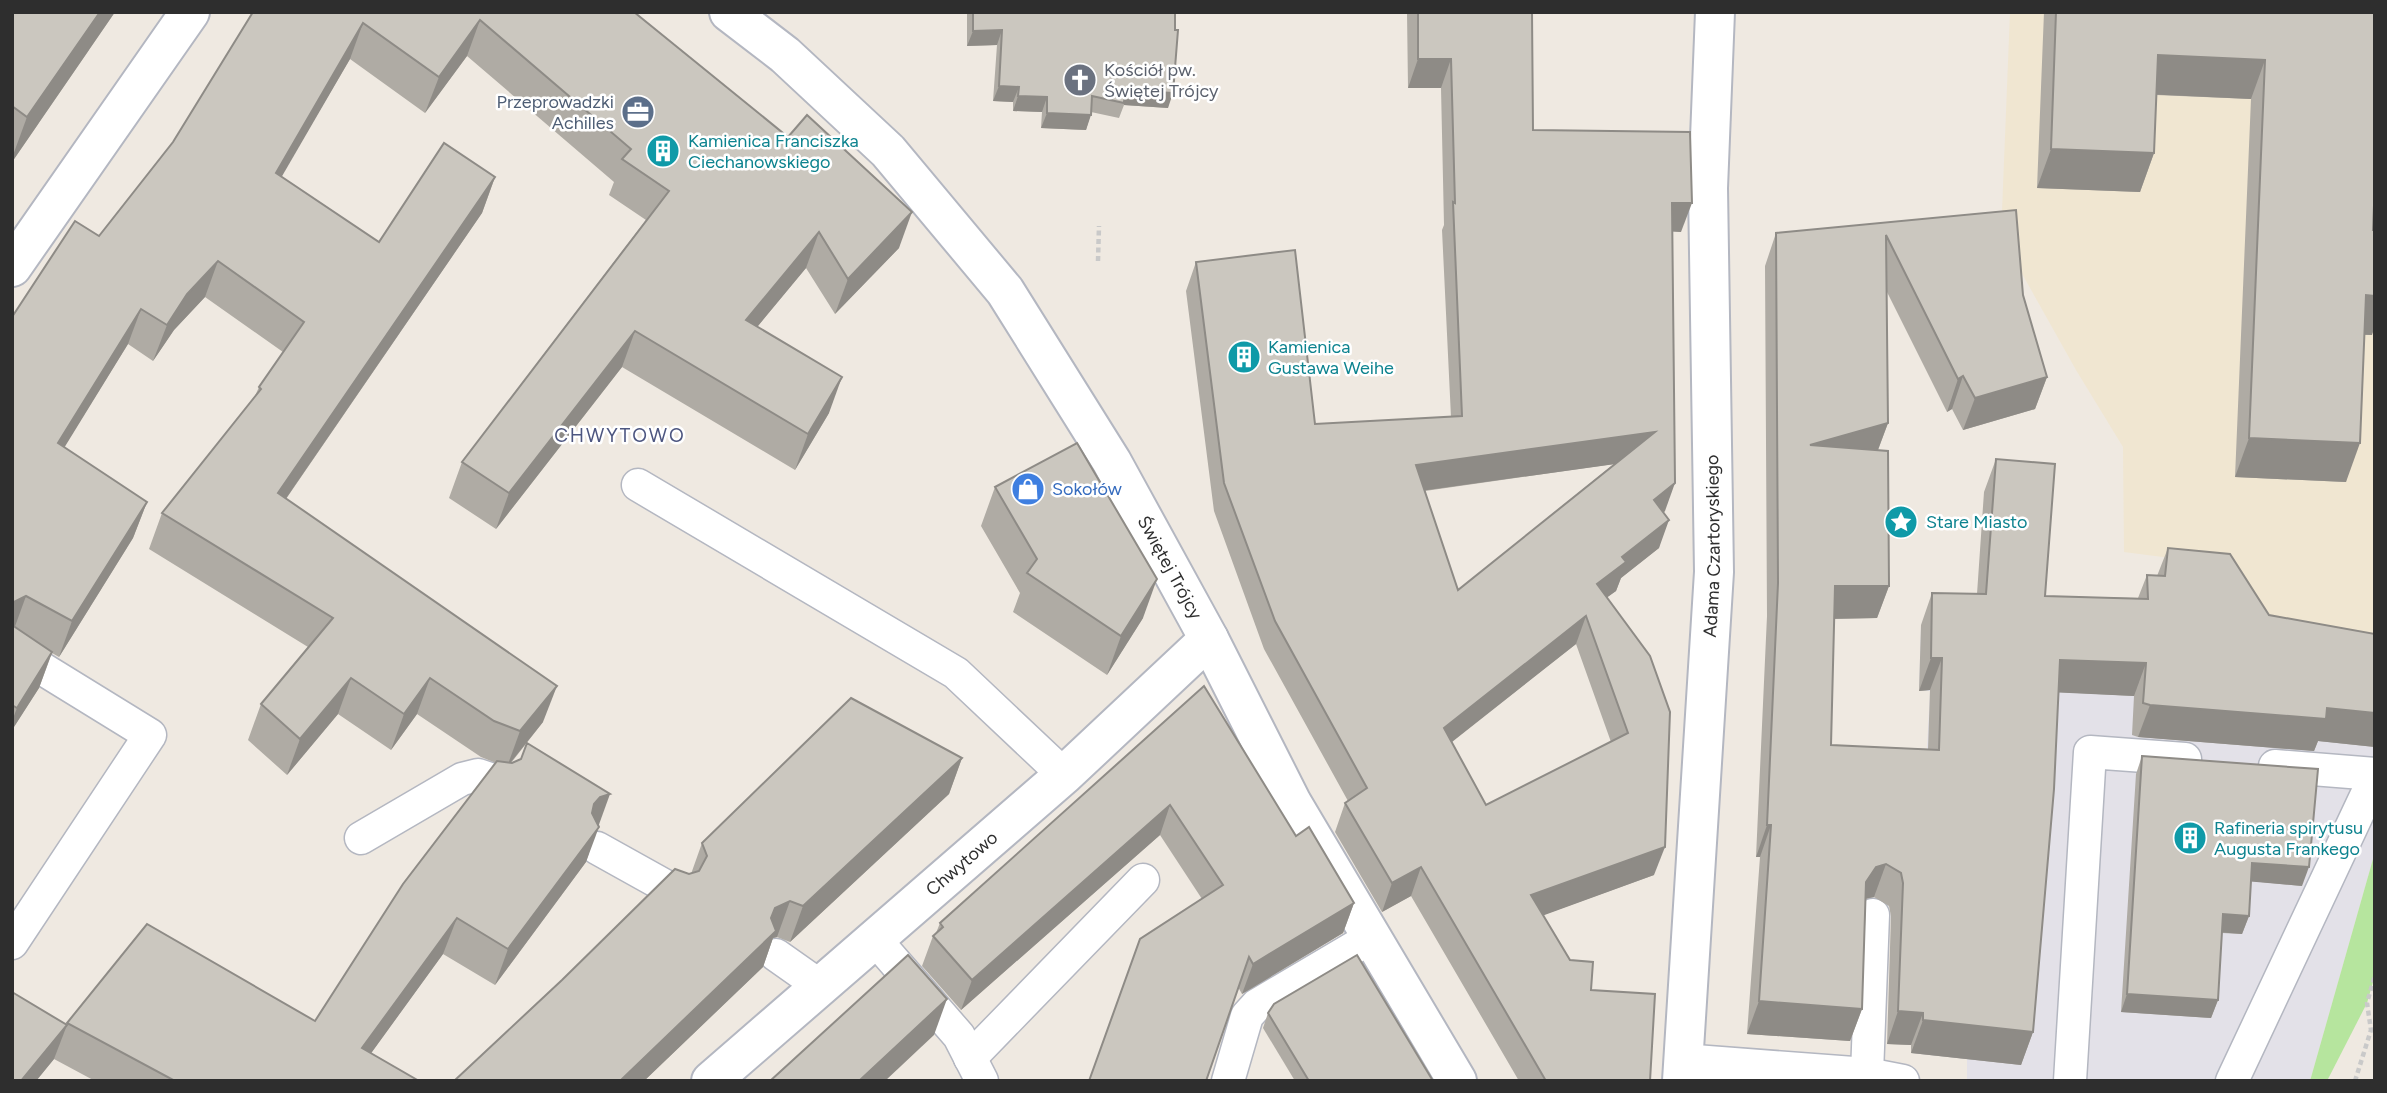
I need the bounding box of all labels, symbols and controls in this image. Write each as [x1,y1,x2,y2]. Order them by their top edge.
place label: Kościół pw. Świętej Trójcy [1104,59,1219,102]
church icon: Kościół pw. Świętej Trójcy [1061,61,1099,99]
place label: Przeprowadzki Achilles [497,91,614,134]
office icon: Przeprowadzki Achilles [619,93,657,131]
place label: Kamienica Franciszka Ciechanowskiego [688,130,859,173]
building icon: Kamienica Franciszka Ciechanowskiego [644,132,682,170]
place label: Kamienica Gustawa Weihe [1268,336,1394,379]
building icon: Kamienica Gustawa Weihe [1225,338,1263,376]
district label: CHWYTOWO [554,424,686,447]
street label: Adama Czartoryskiego [1699,454,1725,638]
shop icon: Sokołów [1009,470,1047,508]
place label: Sokołów [1052,478,1122,500]
place icon: Stare Miasto [1882,503,1920,541]
place label: Stare Miasto [1926,511,2028,533]
street label: Świętej Trójcy [1133,512,1207,624]
place label: Rafineria spirytusu Augusta Frankego [2214,817,2363,860]
building icon: Rafineria spirytusu Augusta Frankego [2171,819,2209,857]
street label: Chwytowo [921,826,1002,901]

